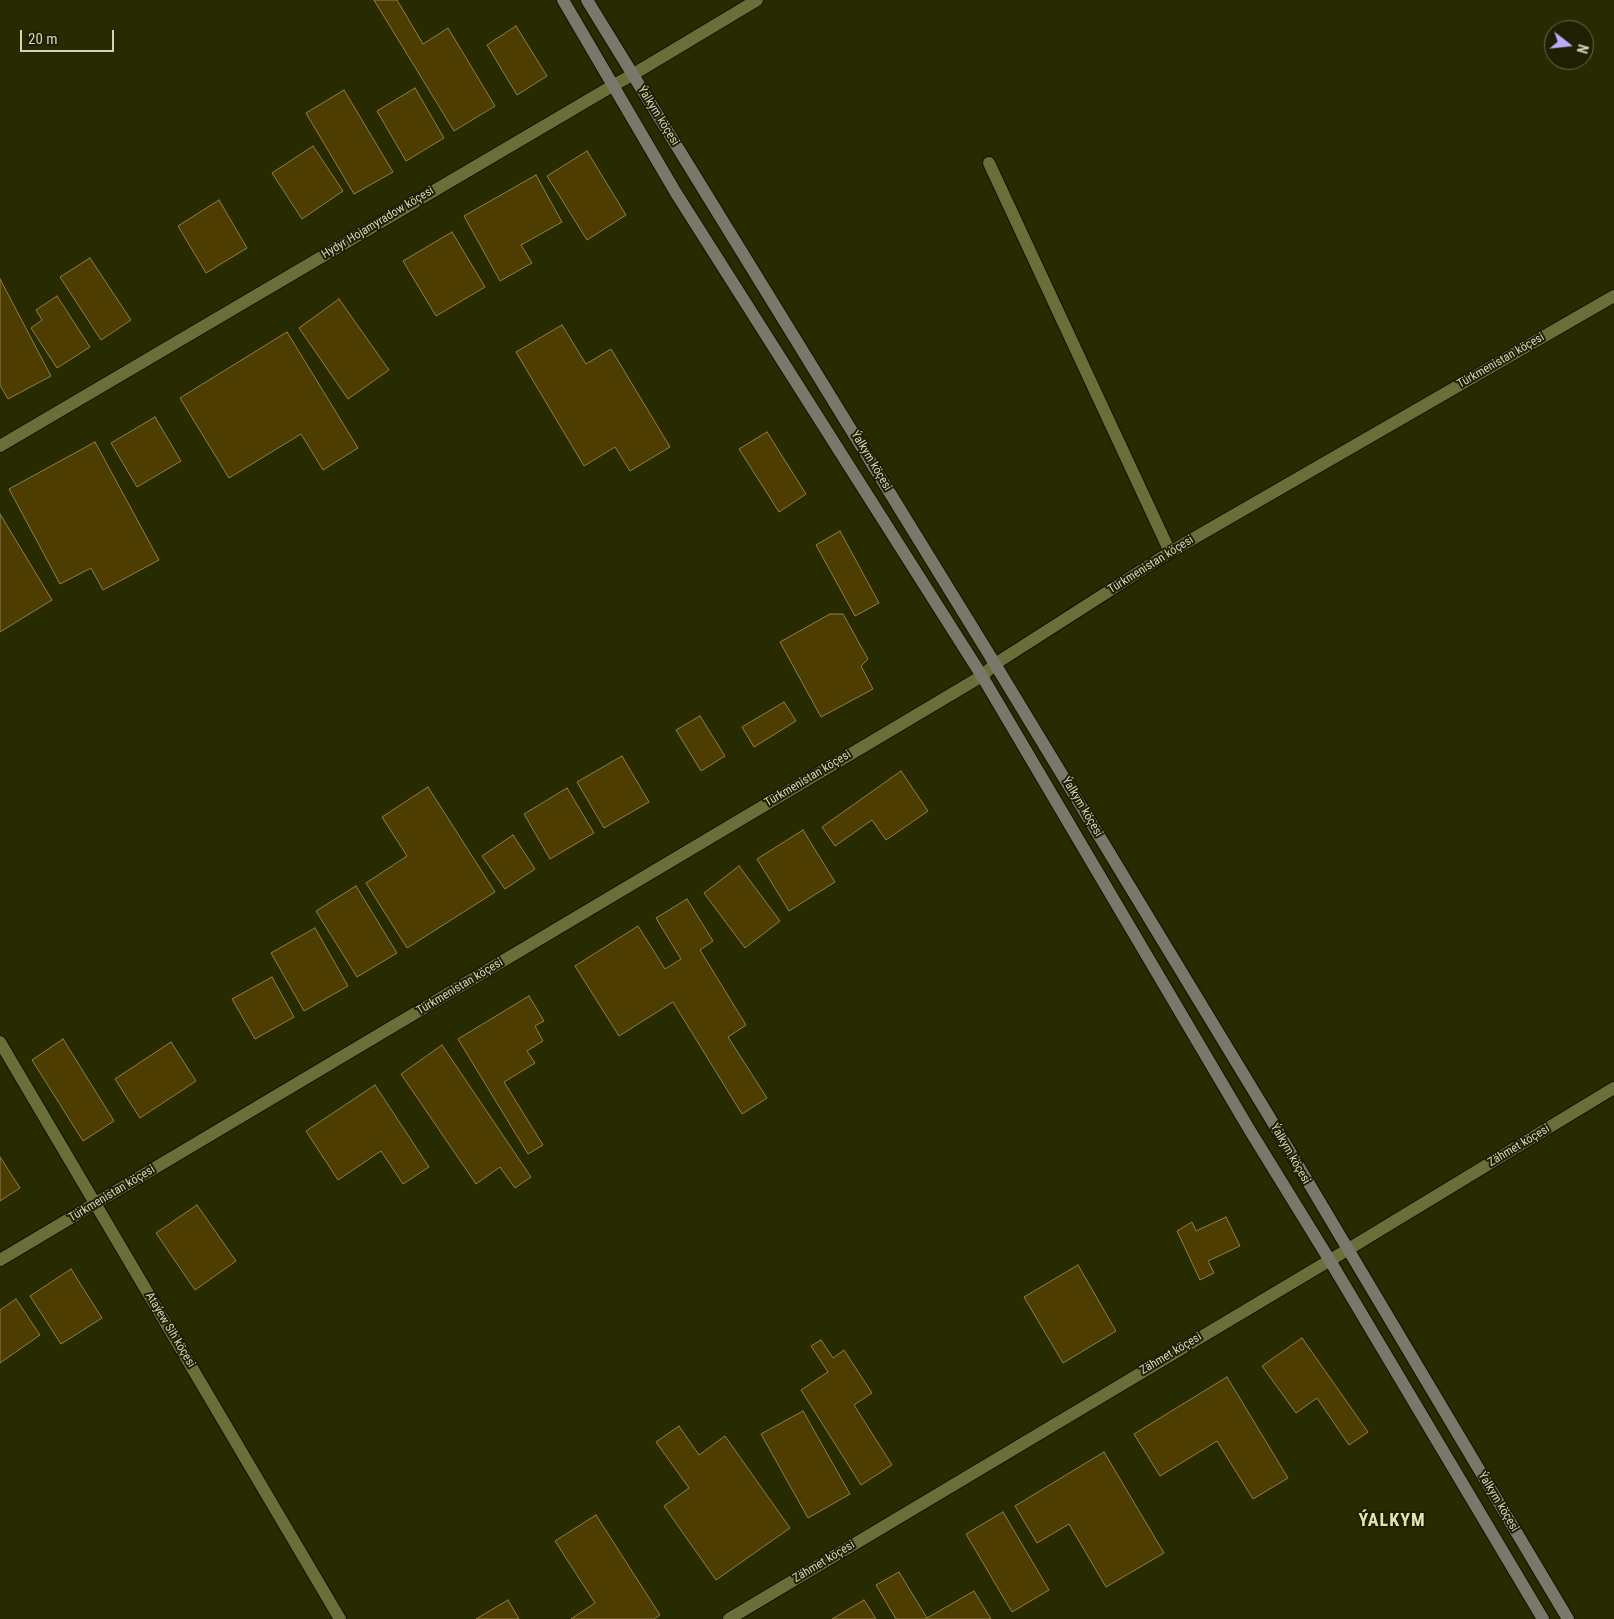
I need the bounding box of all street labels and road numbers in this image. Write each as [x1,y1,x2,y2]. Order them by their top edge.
street label: Ýalkym köçesi [634,84,682,148]
street label: Hydyr Hojamyradow köçesi [319,184,437,262]
street label: Türkmenistan köçesi [1455,330,1547,392]
street label: Ýalkym köçesi [847,428,895,494]
street label: Türkmenistan köçesi [1106,533,1196,597]
street label: Türkmenistan köçesi [762,748,854,810]
street label: Ýalkym köçesi [1058,774,1106,840]
street label: Türkmenistan köçesi [414,956,506,1018]
street label: Ýalkym köçesi [1267,1121,1313,1187]
street label: Zähmet köçesi [1485,1122,1553,1170]
street label: Türkmenistan köçesi [66,1163,158,1225]
street label: Ataýew Sih köçesi [142,1290,198,1370]
street label: Zähmet köçesi [1137,1330,1205,1378]
street label: Ýalkym köçesi [1474,1469,1522,1535]
street label: Zähmet köçesi [790,1538,858,1586]

